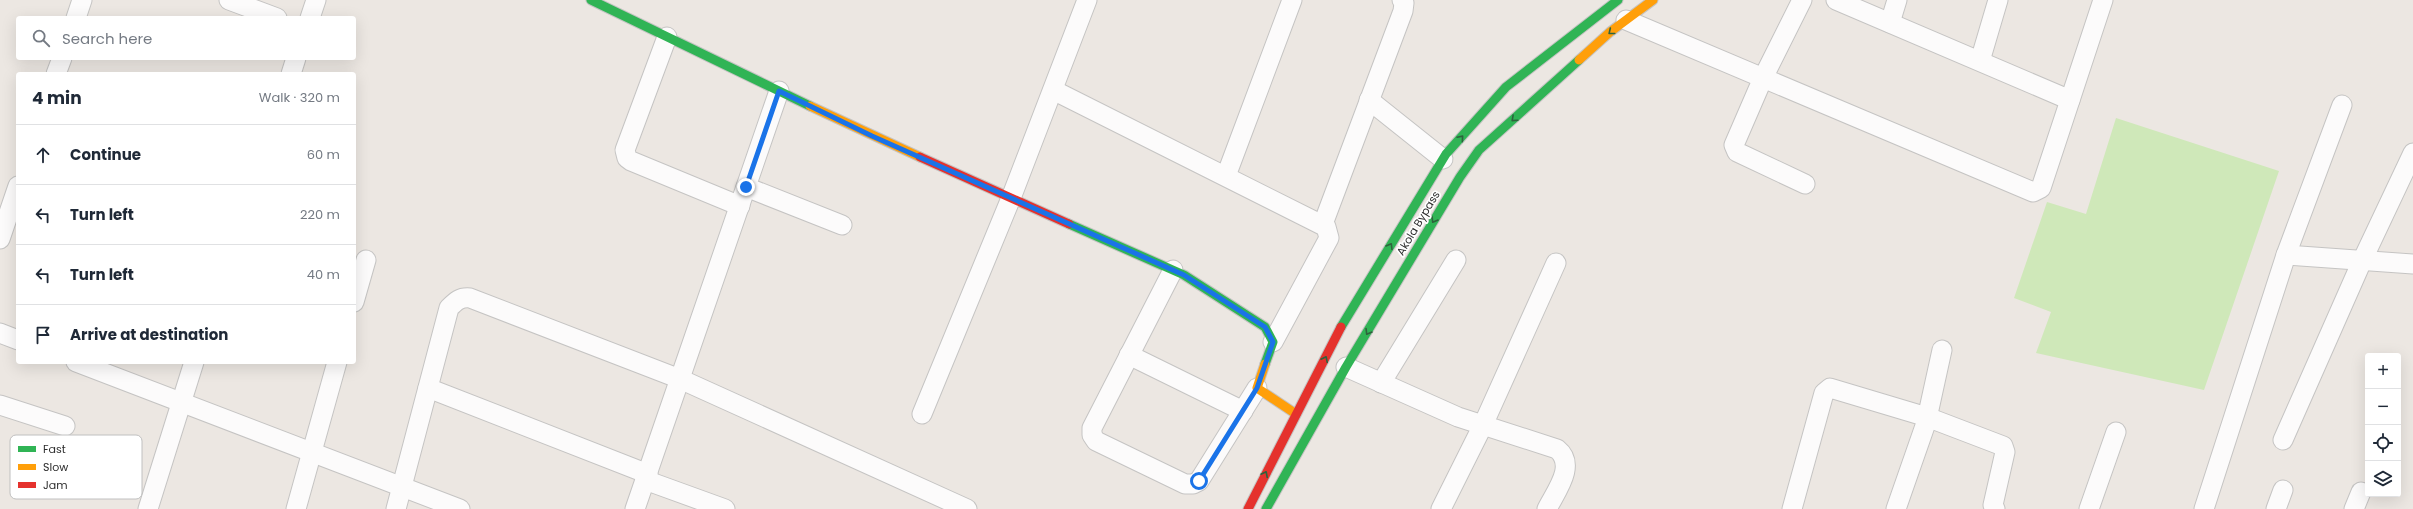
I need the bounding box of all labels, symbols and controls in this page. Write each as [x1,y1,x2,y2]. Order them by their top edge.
search box [16,16,356,60]
icon: search [30,27,52,49]
one-way arrow [1608,27,1615,34]
text: Search here [62,28,152,49]
text: 4 min [32,86,82,110]
text: Walk · 320 m [259,88,340,107]
one-way arrow [1511,114,1519,121]
one-way arrow [1456,135,1463,142]
icon: ahead [32,144,54,166]
text: Continue [70,144,141,165]
text: 60 m [307,145,340,164]
route end [737,178,755,196]
street label: Akola Bypass [1392,188,1444,258]
icon: left [32,204,54,226]
text: Turn left [70,204,134,225]
text: 220 m [300,205,340,224]
one-way arrow [1431,216,1439,223]
one-way arrow [1385,243,1393,250]
icon: left [32,264,54,286]
text: Turn left [70,264,134,285]
text: 40 m [307,265,340,284]
icon: arrive [32,324,54,346]
text: Arrive at destination [70,324,228,345]
one-way arrow [1365,327,1372,335]
map controls [2365,353,2401,497]
button: + [2365,353,2401,389]
one-way arrow [1320,355,1328,363]
button: − [2365,389,2401,425]
button: locate [2365,425,2401,461]
legend [10,435,142,499]
text: Fast [43,441,66,457]
text: Slow [43,459,68,475]
button: layers [2365,461,2401,497]
one-way arrow [1261,471,1268,479]
route start [1190,472,1208,490]
text: Jam [43,477,68,493]

